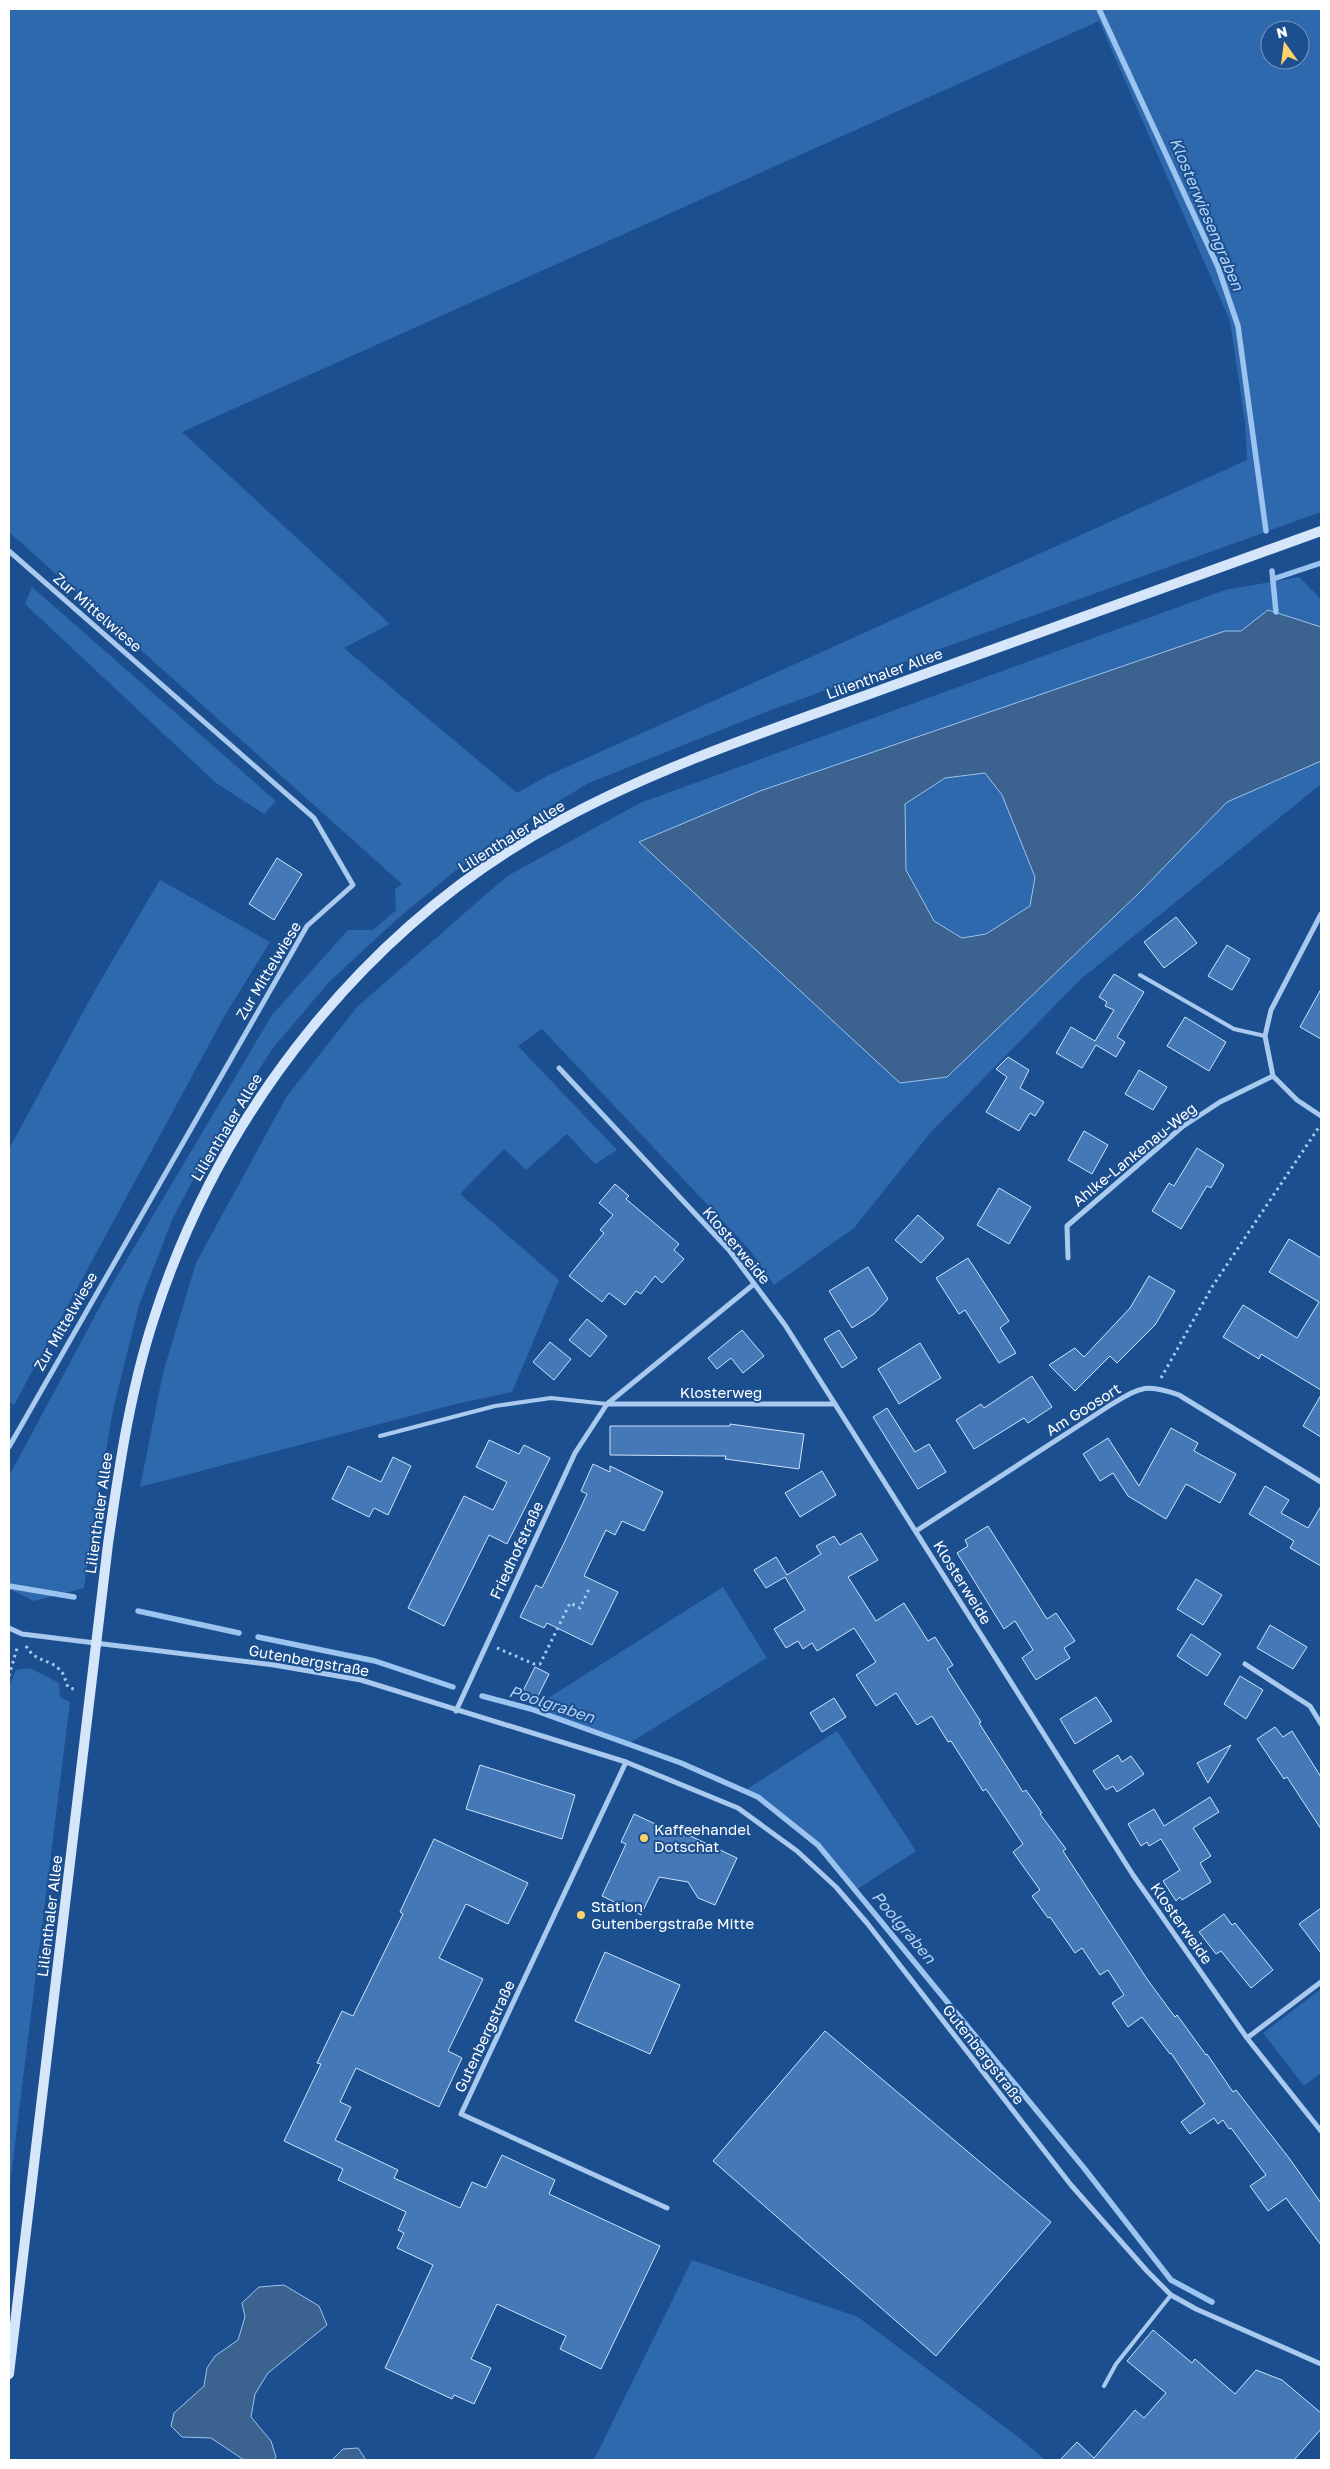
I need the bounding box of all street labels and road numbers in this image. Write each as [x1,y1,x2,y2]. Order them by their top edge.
street label: Zur Mittelwiese [50,569,146,655]
street label: Lilienthaler Allee [823,644,945,702]
street label: Lilienthaler Allee [454,796,568,876]
street label: Zur Mittelwiese [232,918,304,1022]
street label: Lilienthaler Allee [187,1070,265,1184]
street label: Ahlke-Lankenau-Weg [1068,1099,1200,1209]
street label: Klosterweide [699,1203,775,1288]
street label: Zur Mittelwiese [29,1268,101,1374]
street label: Am Goosort [1042,1379,1124,1439]
street label: Klosterweg [680,1383,762,1401]
street label: Lilienthaler Allee [81,1451,115,1575]
street label: Friedhofstraße [485,1498,547,1602]
street label: Klosterweide [930,1537,996,1627]
street label: Gutenbergstraße [247,1641,371,1680]
street label: Lilienthaler Allee [33,1854,65,1978]
street label: Klosterweide [1147,1879,1217,1967]
street label: Gutenbergstraße [450,1977,518,2095]
street label: Gutenbergstraße [939,2000,1029,2108]

